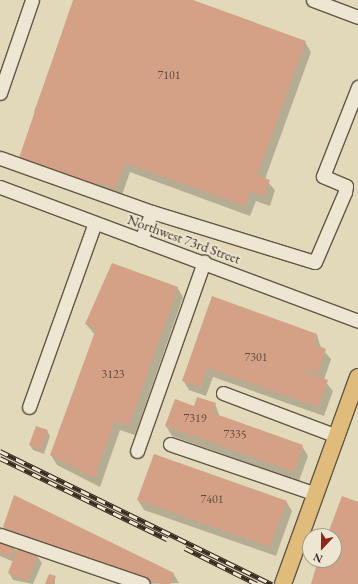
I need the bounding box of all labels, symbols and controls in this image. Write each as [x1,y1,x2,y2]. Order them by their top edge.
house number: 7101 [157,69,181,83]
street label: Northwest 73rd Street [125,211,243,267]
house number: 7301 [244,351,268,365]
house number: 3123 [101,368,125,382]
house number: 7319 [183,412,207,426]
house number: 7335 [223,428,247,442]
house number: 7401 [200,493,224,507]
north arrow [302,528,342,568]
text: N [311,550,325,566]

